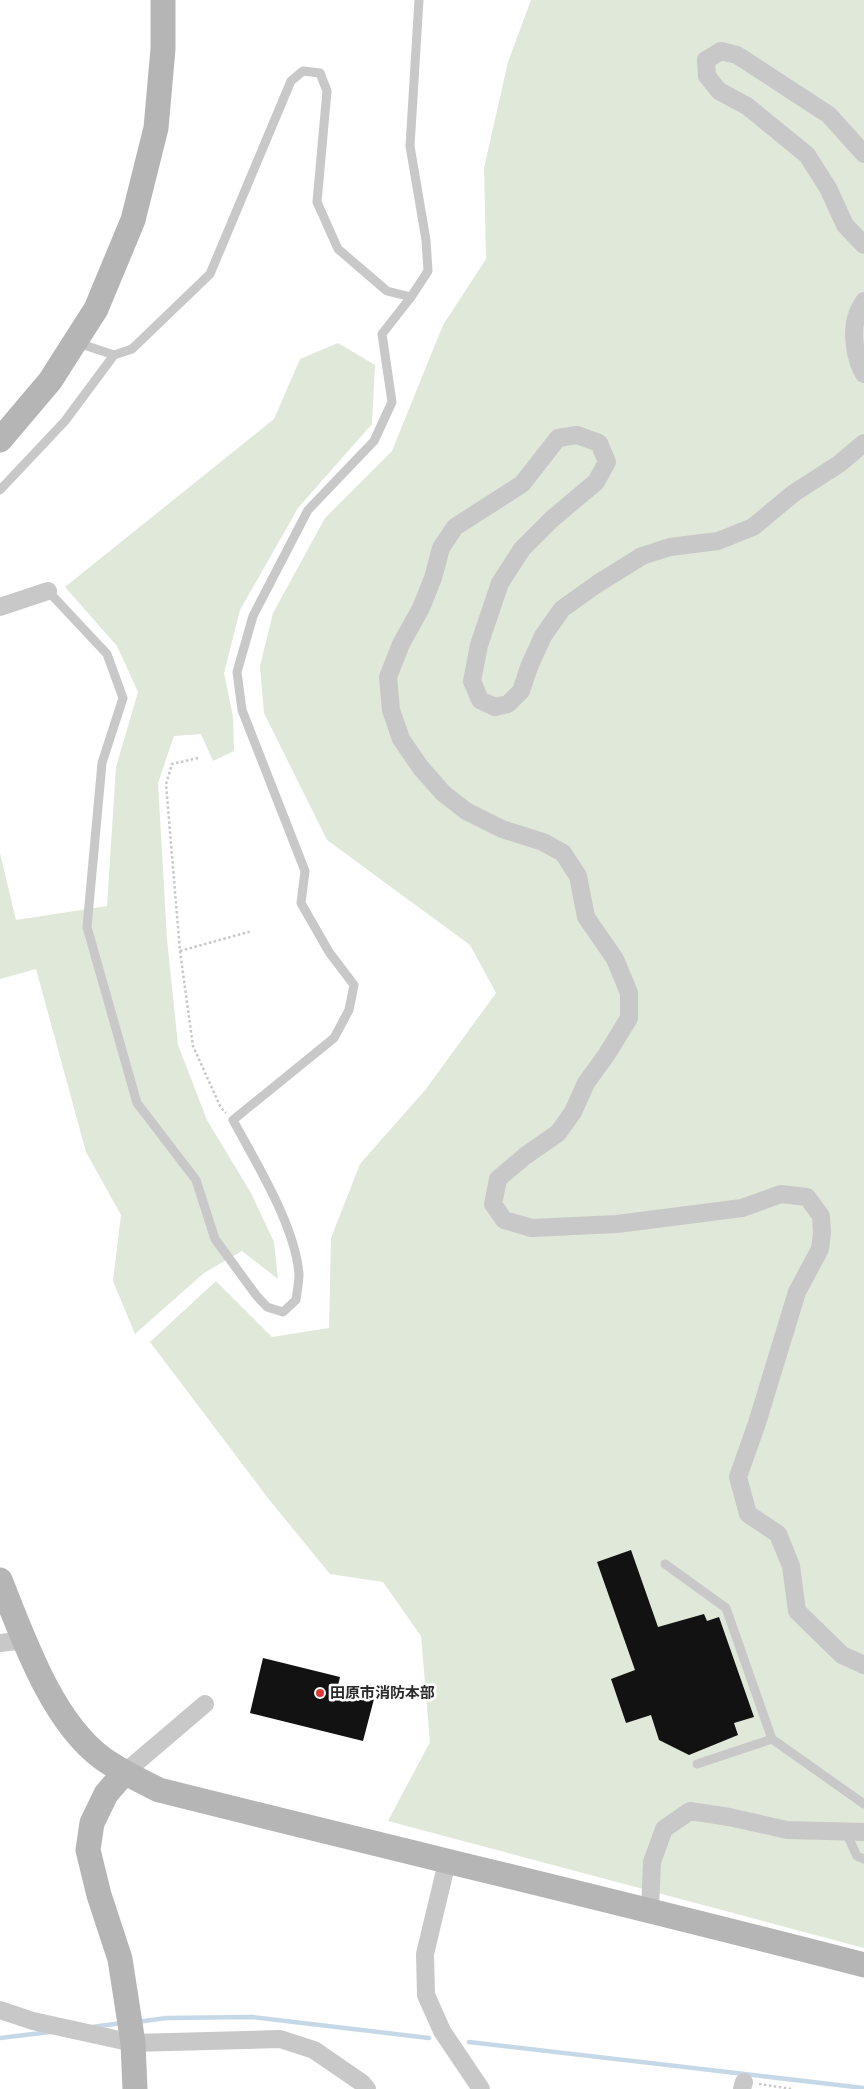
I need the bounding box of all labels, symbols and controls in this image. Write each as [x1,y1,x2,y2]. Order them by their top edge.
place label: 田原市消防本部 [330,1684,435,1702]
marker: 田原市消防本部 [314,1687,326,1699]

